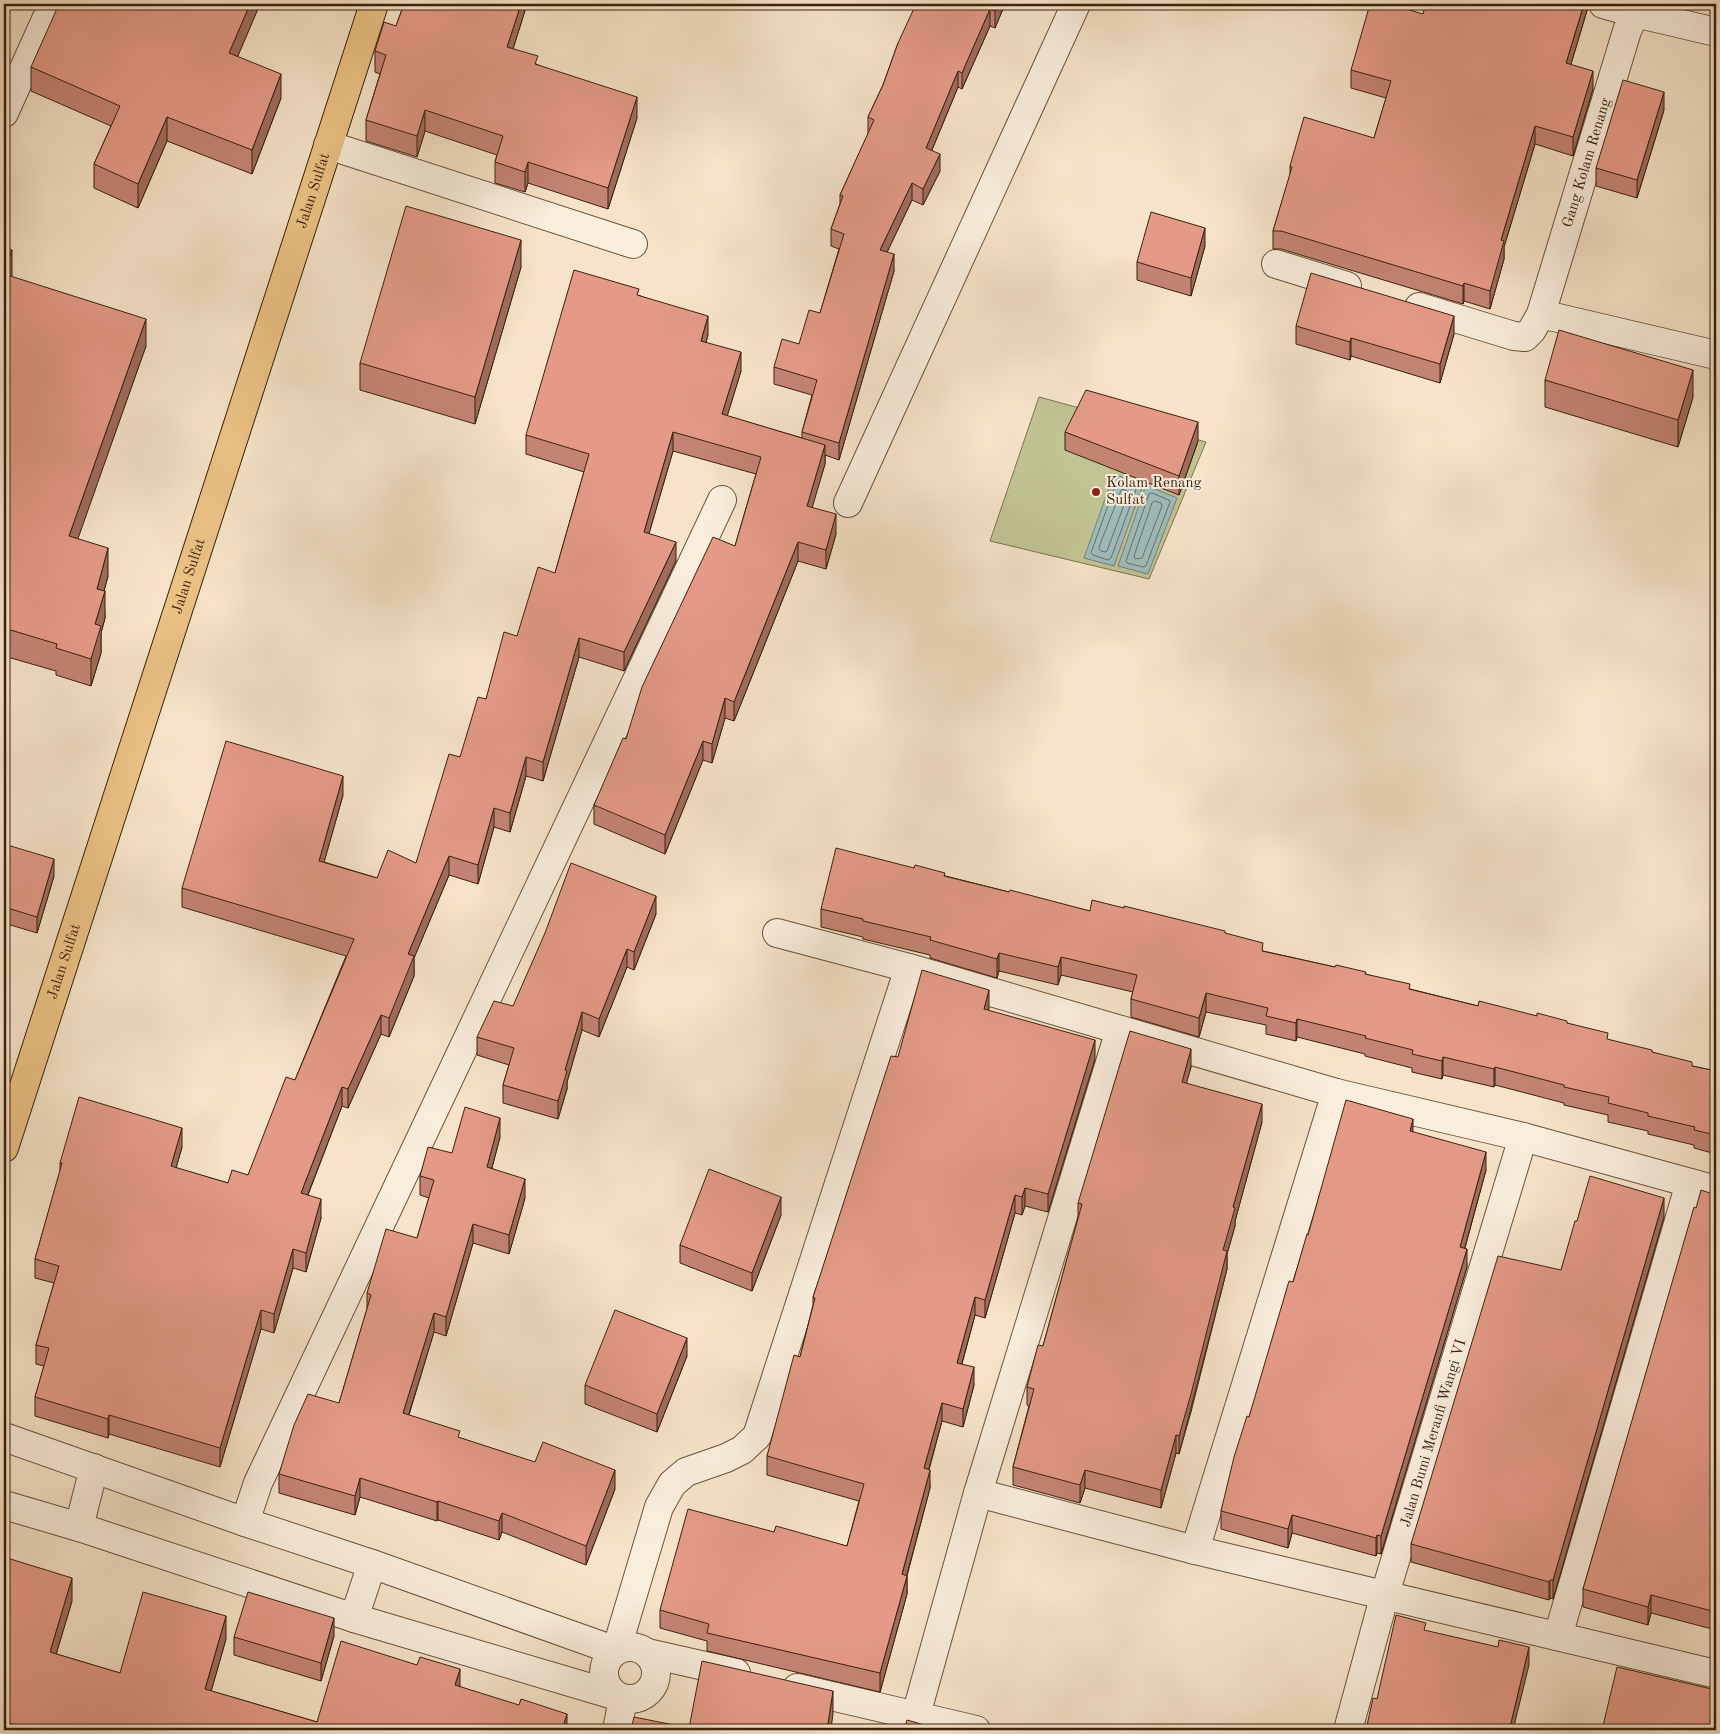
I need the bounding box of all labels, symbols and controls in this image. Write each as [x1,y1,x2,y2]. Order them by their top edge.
street label: Gang Kolam Renang [1560,96,1614,229]
street label: Jalan Sulfat [294,151,333,230]
place label: Kolam Renang Sulfat [1106,476,1202,508]
marker: Kolam Renang Sulfat [1090,486,1102,498]
street label: Jalan Sulfat [170,537,208,616]
street label: Jalan Sulfat [45,922,84,1001]
street label: Jalan Bumi Meranfi Wangi VI [1398,1337,1469,1529]

